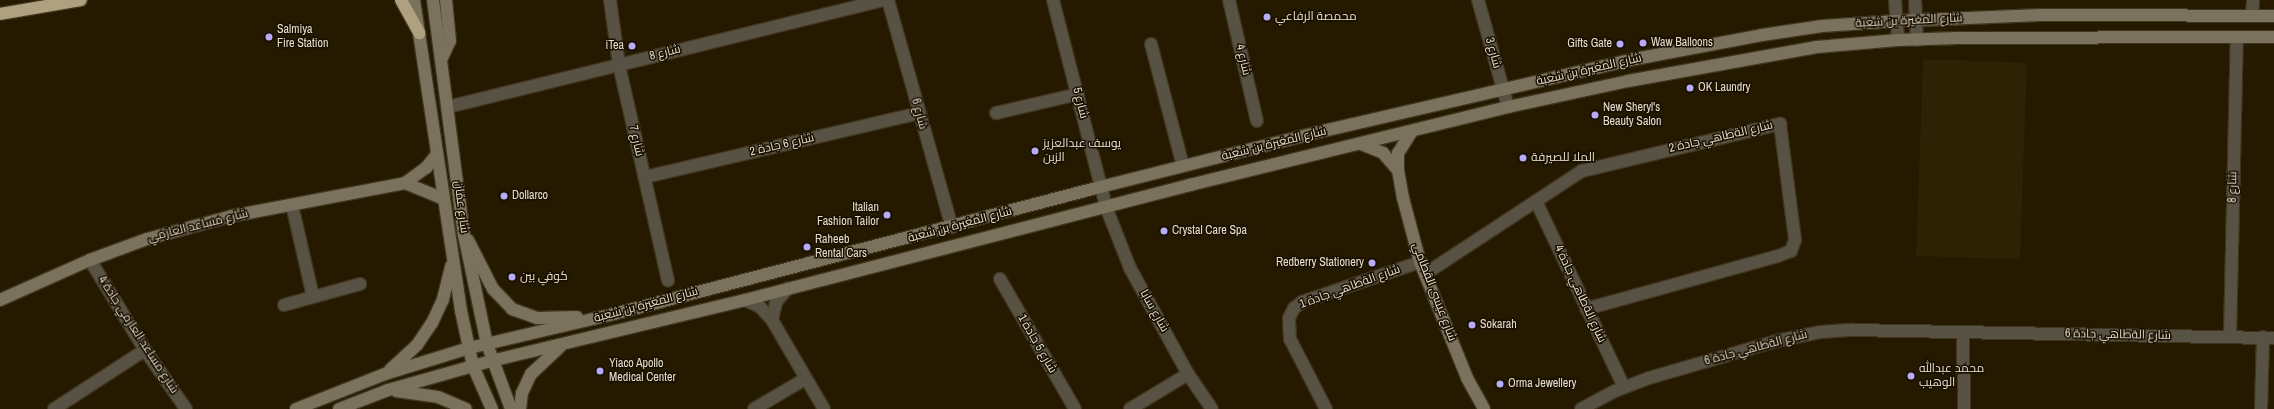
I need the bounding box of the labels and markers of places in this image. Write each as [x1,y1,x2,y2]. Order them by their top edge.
place label: محمصة الرفاعي [1275,10,1357,24]
marker: محمصة الرفاعي [1262,12,1272,22]
place label: Salmiya Fire Station [277,23,328,51]
marker: Salmiya Fire Station [264,32,274,42]
place label: Waw Balloons [1651,36,1713,50]
place label: Gifts Gate [1567,37,1612,51]
marker: Waw Balloons [1638,38,1648,48]
place label: iTea [605,39,624,53]
marker: Gifts Gate [1615,39,1625,49]
marker: iTea [627,41,637,51]
place label: OK Laundry [1698,81,1751,95]
marker: OK Laundry [1685,83,1695,93]
place label: New Sheryl's Beauty Salon [1603,101,1662,129]
marker: New Sheryl's Beauty Salon [1590,110,1600,120]
place label: يوسف عبدالعزيز الزبن [1043,137,1121,165]
marker: يوسف عبدالعزيز الزبن [1030,146,1040,156]
place label: الملا للصيرفة [1531,151,1595,165]
marker: الملا للصيرفة [1518,153,1528,163]
place label: Dollarco [512,189,548,203]
marker: Dollarco [499,191,509,201]
place label: Italian Fashion Tailor [817,201,879,229]
marker: Italian Fashion Tailor [882,210,892,220]
place label: Crystal Care Spa [1172,224,1247,238]
marker: Crystal Care Spa [1159,226,1169,236]
place label: Raheeb Rental Cars [815,233,867,261]
marker: Raheeb Rental Cars [802,242,812,252]
place label: Redberry Stationery [1276,256,1364,270]
marker: Redberry Stationery [1367,258,1377,268]
place label: كوفي بين [520,270,568,284]
marker: كوفي بين [507,272,517,282]
place label: Sokarah [1480,318,1517,332]
marker: Sokarah [1467,320,1477,330]
place label: Yiaco Apollo Medical Center [609,357,676,385]
place label: محمد عبدالله الوهيب [1919,362,1984,390]
marker: Yiaco Apollo Medical Center [594,365,606,377]
marker: محمد عبدالله الوهيب [1906,371,1916,381]
place label: Orma Jewellery [1508,377,1576,391]
marker: Orma Jewellery [1495,379,1505,389]

